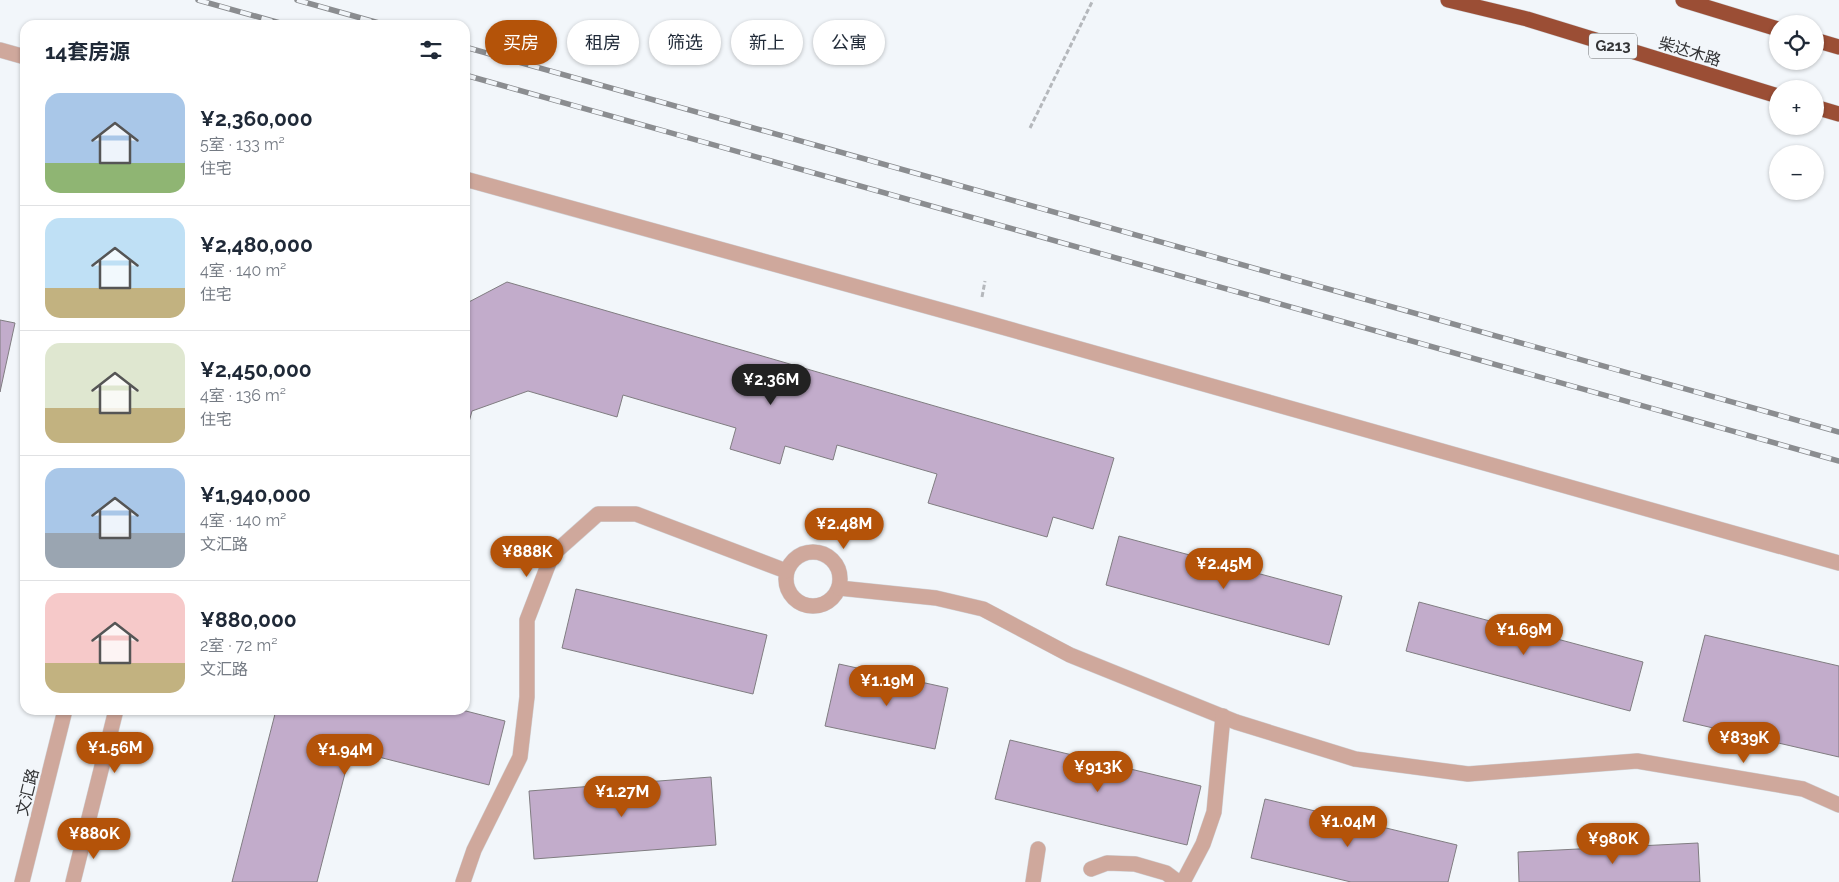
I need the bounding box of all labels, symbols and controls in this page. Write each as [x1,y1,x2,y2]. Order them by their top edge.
map controls [1769,15,1824,200]
button: locate [1769,15,1824,70]
chip: 买房 [485,20,557,65]
chip: 租房 [567,20,639,65]
chip: 筛选 [649,20,721,65]
chip: 新上 [731,20,803,65]
chip: 公寓 [813,20,885,65]
street label: 柴达木路 [1656,33,1723,70]
road number: G213 [1589,34,1637,58]
icon: filters [417,36,445,64]
text: 14套房源 [45,39,130,64]
button: + [1769,80,1824,135]
text: ¥2,360,000 [200,106,313,131]
icon: home [85,113,145,173]
text: 5室 · 133 m² [200,135,285,154]
button: − [1769,145,1824,200]
text: 住宅 [200,159,232,178]
text: ¥2,480,000 [200,232,313,257]
icon: home [85,238,145,298]
text: 4室 · 140 m² [200,261,286,280]
text: 住宅 [200,285,232,304]
text: ¥2,450,000 [200,357,312,382]
icon: home [85,363,145,423]
pin: ¥2.36M [730,364,812,406]
text: ¥2.36M [743,370,799,389]
text: 4室 · 136 m² [200,386,286,405]
text: 住宅 [200,410,232,429]
text: ¥1,940,000 [200,482,311,507]
icon: home [85,488,145,548]
pin: ¥2.48M [803,508,885,550]
text: 4室 · 140 m² [200,511,286,530]
text: ¥2.48M [816,514,872,533]
text: 文汇路 [200,535,248,554]
pin: ¥888K [492,536,562,578]
text: ¥888K [501,542,553,561]
pin: ¥2.45M [1183,548,1265,590]
text: ¥2.45M [1196,554,1252,573]
text: ¥880,000 [200,607,297,632]
icon: home [85,613,145,673]
pin: ¥1.69M [1483,614,1565,656]
text: ¥1.69M [1496,620,1552,639]
text: 2室 · 72 m² [200,636,277,655]
text: 文汇路 [200,660,248,679]
pin: ¥1.19M [846,664,928,707]
text: ¥1.19M [860,671,914,690]
pin: ¥839K [1709,722,1779,764]
text: ¥839K [1719,728,1769,747]
pin: ¥1.56M [74,732,156,774]
pin: ¥1.94M [304,734,386,776]
text: ¥1.56M [87,738,143,757]
text: ¥1.94M [317,740,373,759]
pin: ¥913K [1063,750,1133,793]
text: ¥913K [1074,757,1122,776]
street label: 文汇路 [12,767,43,818]
pin: ¥1.27M [581,776,663,818]
text: ¥1.27M [595,782,649,801]
pin: ¥1.04M [1307,806,1389,848]
text: ¥1.04M [1320,812,1376,831]
pin: ¥880K [59,818,129,860]
pin: ¥980K [1578,822,1648,865]
text: ¥880K [68,824,120,843]
text: ¥980K [1587,829,1639,848]

